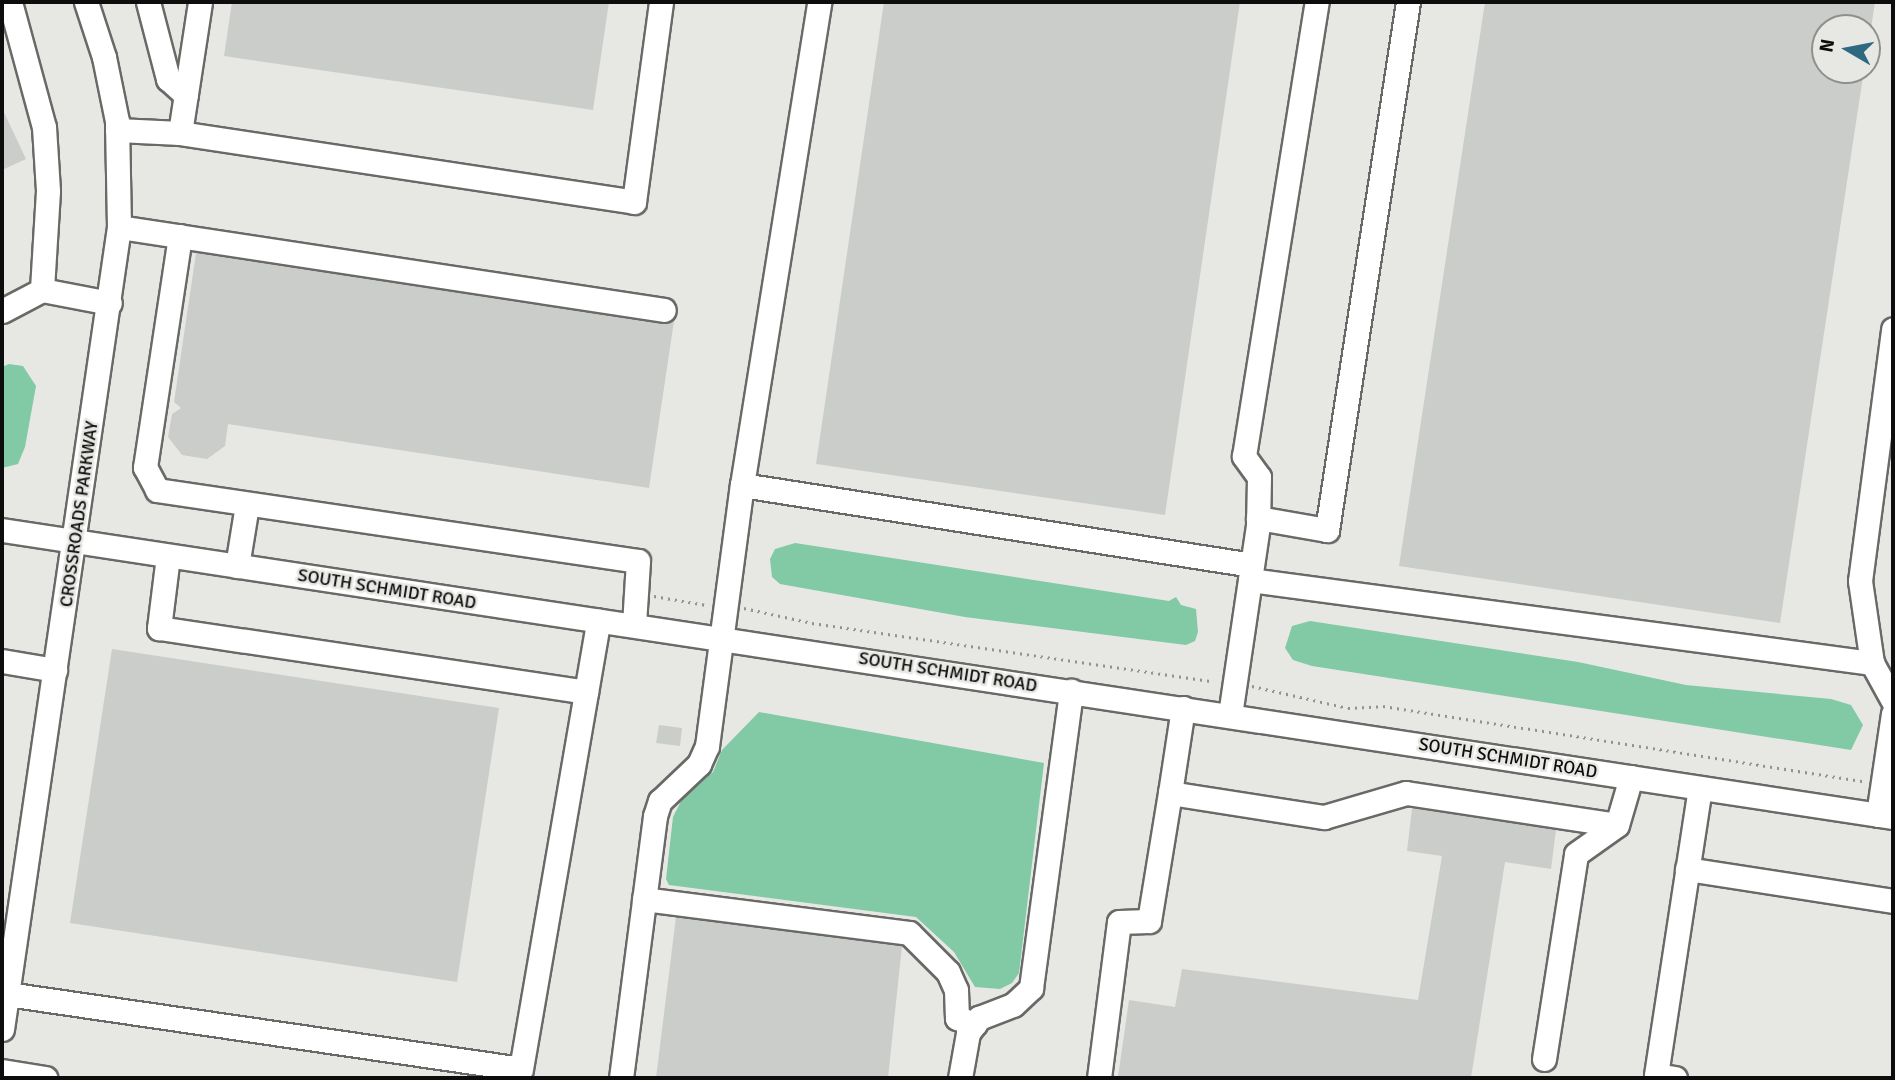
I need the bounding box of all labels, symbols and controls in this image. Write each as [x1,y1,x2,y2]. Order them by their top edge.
north arrow [1811,14,1881,84]
text: N [1814,37,1840,54]
street label: CROSSROADS PARKWAY [55,420,103,608]
street label: SOUTH SCHMIDT ROAD [296,564,478,614]
street label: SOUTH SCHMIDT ROAD [857,647,1039,697]
street label: SOUTH SCHMIDT ROAD [1417,733,1599,783]

